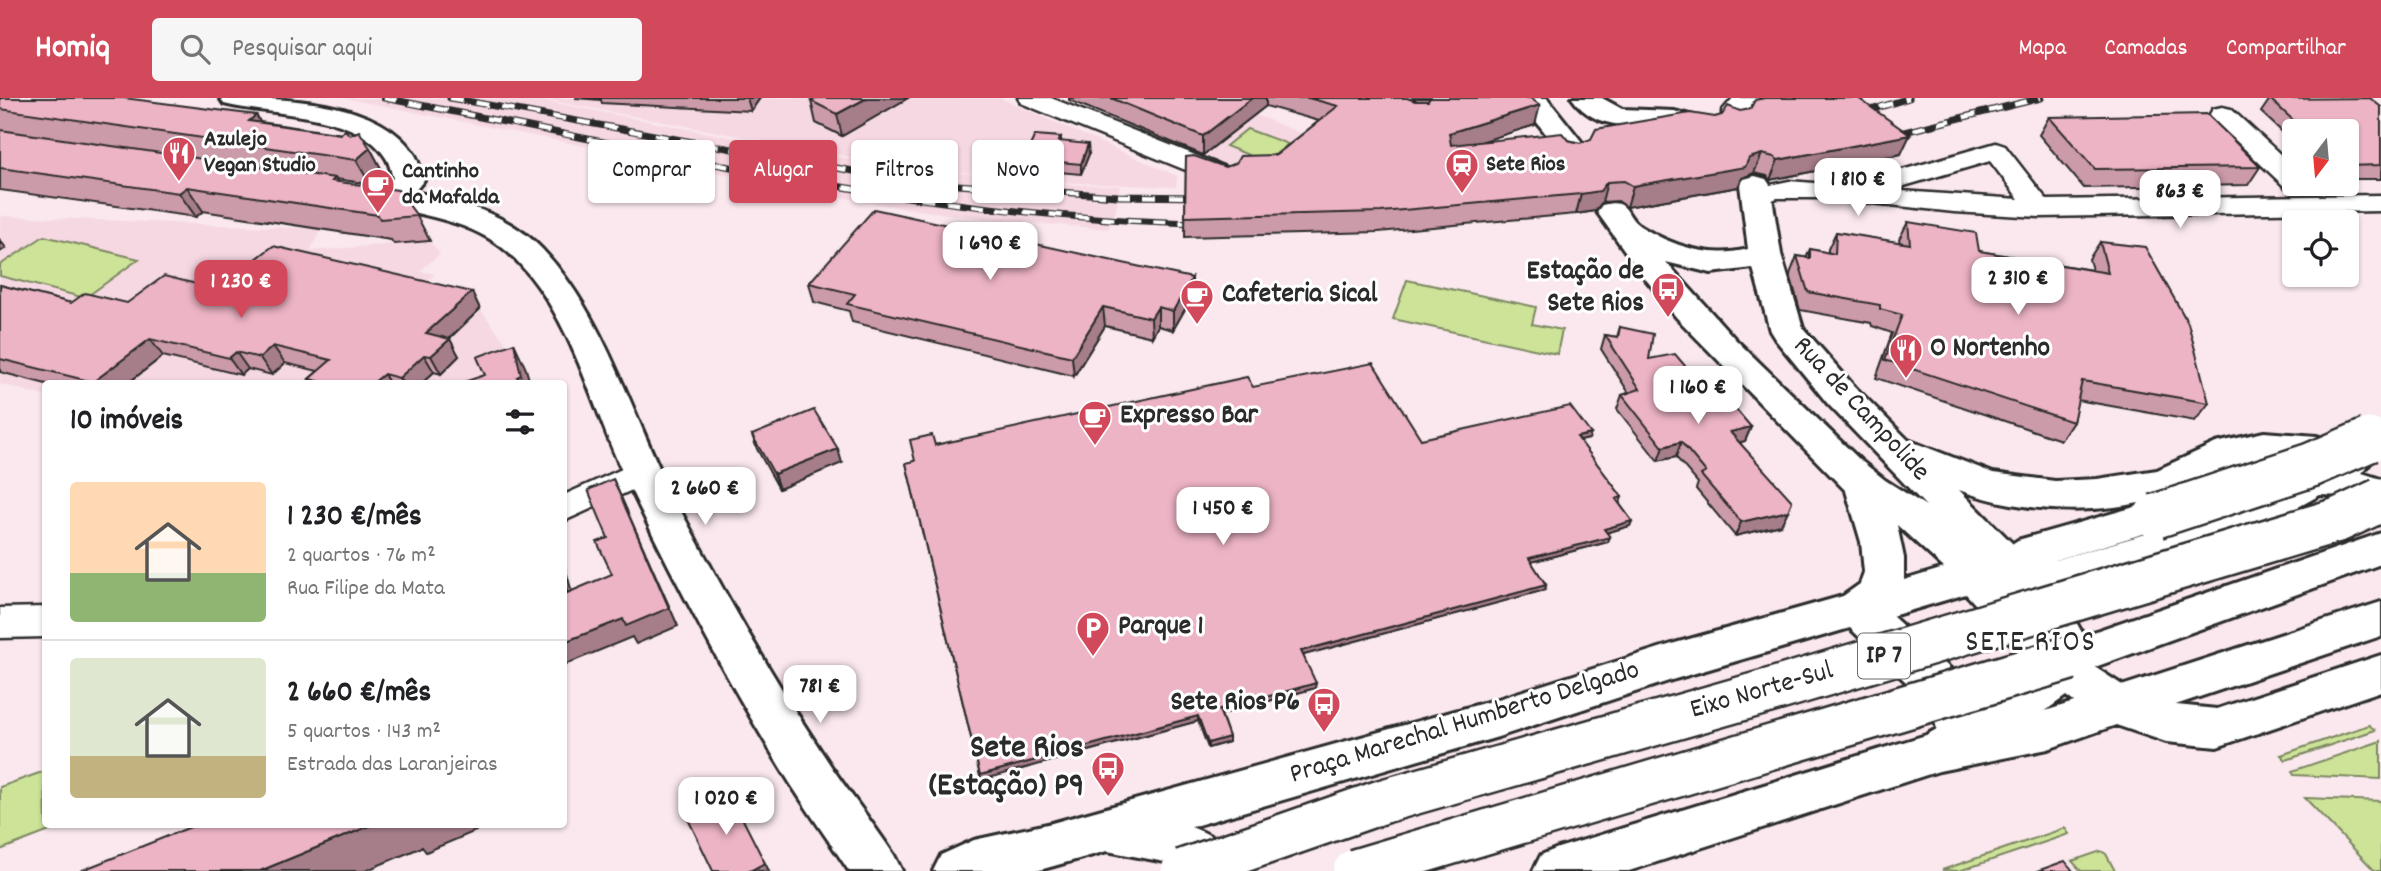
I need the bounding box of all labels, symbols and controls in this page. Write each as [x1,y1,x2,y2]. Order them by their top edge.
search box [152,18,642,81]
text: Homiq [35,26,110,73]
icon: search [176,30,214,68]
text: Pesquisar aqui [232,31,372,68]
text: Mapa [2019,32,2066,66]
text: Camadas [2104,32,2188,66]
text: Compartilhar [2226,32,2346,66]
north arrow [2282,119,2359,196]
map controls [2282,119,2359,287]
place label: Azulejo Vegan Studio [204,124,316,183]
restaurant icon: Azulejo Vegan Studio [160,134,198,183]
chip: Comprar [588,140,715,203]
chip: Alugar [729,140,837,203]
chip: Filtros [851,140,958,203]
chip: Novo [972,140,1064,203]
station icon: Sete Rios [1443,146,1481,195]
place label: Sete Rios [1486,149,1566,182]
place label: Cantinho da Mafalda [402,156,500,215]
pin: 1 810 € [1793,158,1923,218]
text: 1 810 € [1830,164,1886,197]
cafe icon: Cantinho da Mafalda [359,166,397,215]
pin: 863 € [2131,170,2229,230]
text: 863 € [2156,176,2204,209]
button: locate [2282,210,2359,287]
pin: 1 690 € [925,222,1055,282]
text: 1 690 € [959,228,1021,261]
place label: Estação de Sete Rios [1526,253,1644,325]
pin: 2 310 € [1953,258,2083,317]
pin: 1 230 € [176,260,306,320]
text: 2 310 € [1987,263,2049,296]
text: 1 230 € [210,266,272,299]
bus stop icon: Estação de Sete Rios [1649,270,1687,319]
place label: Cafeteria Sical [1222,276,1378,316]
cafe icon: Cafeteria Sical [1178,277,1216,326]
street label: Rua de Campolide [1782,328,1938,492]
place label: O Nortenho [1930,330,2050,370]
restaurant icon: O Nortenho [1887,331,1925,380]
pin: 1 160 € [1633,366,1763,426]
text: 1 160 € [1669,372,1727,405]
place label: Expresso Bar [1120,397,1259,437]
cafe icon: Expresso Bar [1076,398,1114,447]
text: 10 imóveis [70,401,183,444]
icon: filters [501,403,539,441]
pin: 2 660 € [640,468,770,527]
text: 2 660 € [671,473,739,506]
pin: 1 450 € [1158,488,1288,547]
text: 1 450 € [1192,493,1254,526]
text: 1 230 €/mês [287,497,422,540]
icon: home [126,510,210,594]
text: 2 quartos · 76 m² [287,540,436,573]
text: Rua Filipe da Mata [287,573,445,606]
place label: Parque 1 [1118,608,1204,648]
parking icon: Parque 1 [1074,609,1112,658]
district label: SETE RIOS [1965,623,2097,666]
road number: IP 7 [1858,634,1910,678]
street label: Praça Marechal Humberto Delgado [1285,652,1645,796]
street label: Eixo Norte-Sul [1686,652,1839,731]
pin: 781 € [771,666,869,725]
text: 781 € [799,671,841,704]
text: 2 660 €/mês [287,673,431,716]
place label: Sete Rios P6 [1170,684,1300,724]
bus stop icon: Sete Rios P6 [1305,685,1343,734]
icon: home [126,686,210,770]
text: 5 quartos · 143 m² [287,716,441,749]
place label: Sete Rios (Estação) P9 [929,726,1084,811]
text: Estrada das Laranjeiras [287,749,498,782]
bus stop icon: Sete Rios (Estação) P9 [1089,749,1127,798]
pin: 1 020 € [661,778,791,837]
text: 1 020 € [694,783,758,816]

